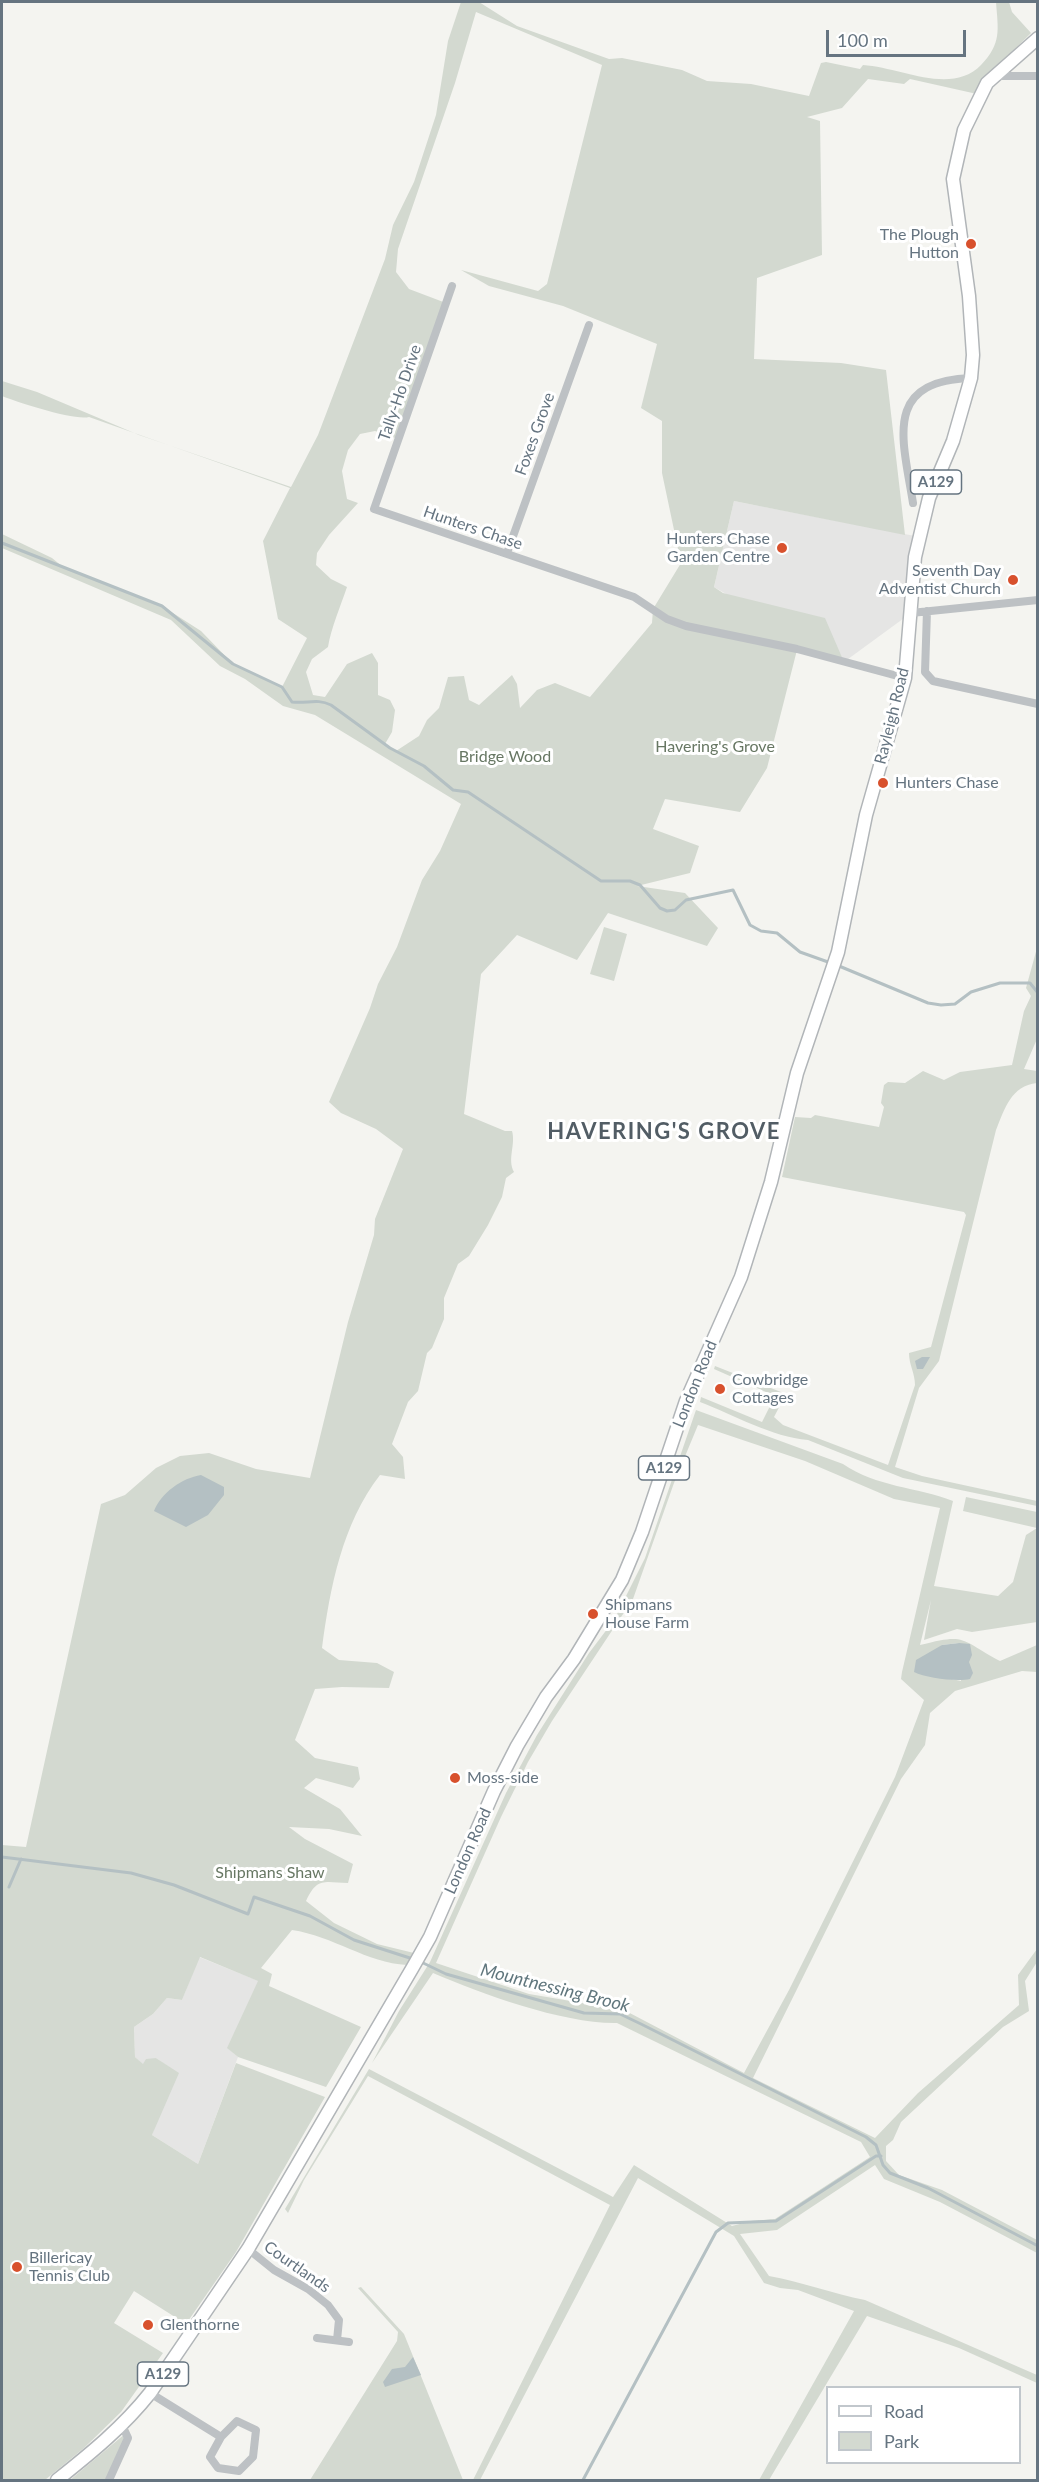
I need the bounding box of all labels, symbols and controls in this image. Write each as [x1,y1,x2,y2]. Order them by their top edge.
scale bar [829,18,968,56]
text: 100 m [837,29,888,51]
place label: The Plough Hutton [880,225,959,263]
marker: The Plough Hutton [964,237,978,251]
street label: Tally-Ho Drive [375,342,425,444]
street label: Foxes Grove [511,390,559,478]
road number: A129 [910,470,962,494]
street label: Hunters Chase [421,502,525,554]
place label: Hunters Chase Garden Centre [666,529,770,567]
marker: Hunters Chase Garden Centre [775,541,789,555]
place label: Seventh Day Adventist Church [879,561,1001,599]
marker: Seventh Day Adventist Church [1006,573,1020,587]
street label: Rayleigh Road [871,666,913,766]
park label: Havering's Grove [655,737,775,757]
park label: Bridge Wood [459,747,551,767]
place label: Hunters Chase [895,773,999,793]
marker: Hunters Chase [876,776,890,790]
district label: HAVERING'S GROVE [547,1119,781,1145]
street label: London Road [669,1338,721,1430]
place label: Cowbridge Cottages [732,1370,808,1408]
marker: Cowbridge Cottages [713,1382,727,1396]
road number: A129 [638,1456,690,1480]
place label: Shipmans House Farm [605,1595,689,1633]
marker: Shipmans House Farm [586,1607,600,1621]
place label: Moss-side [467,1768,539,1788]
marker: Moss-side [448,1771,462,1785]
street label: London Road [440,1805,496,1897]
park label: Shipmans Shaw [215,1863,325,1883]
water label: Mountnessing Brook [478,1959,632,2017]
street label: Courtlands [260,2237,334,2297]
place label: Billericay Tennis Club [29,2248,110,2286]
marker: Billericay Tennis Club [10,2260,24,2274]
place label: Glenthorne [160,2315,240,2335]
marker: Glenthorne [141,2318,155,2332]
road number: A129 [138,2362,188,2386]
legend [826,2386,1021,2464]
text: Road [884,2400,924,2422]
text: Park [884,2430,919,2452]

